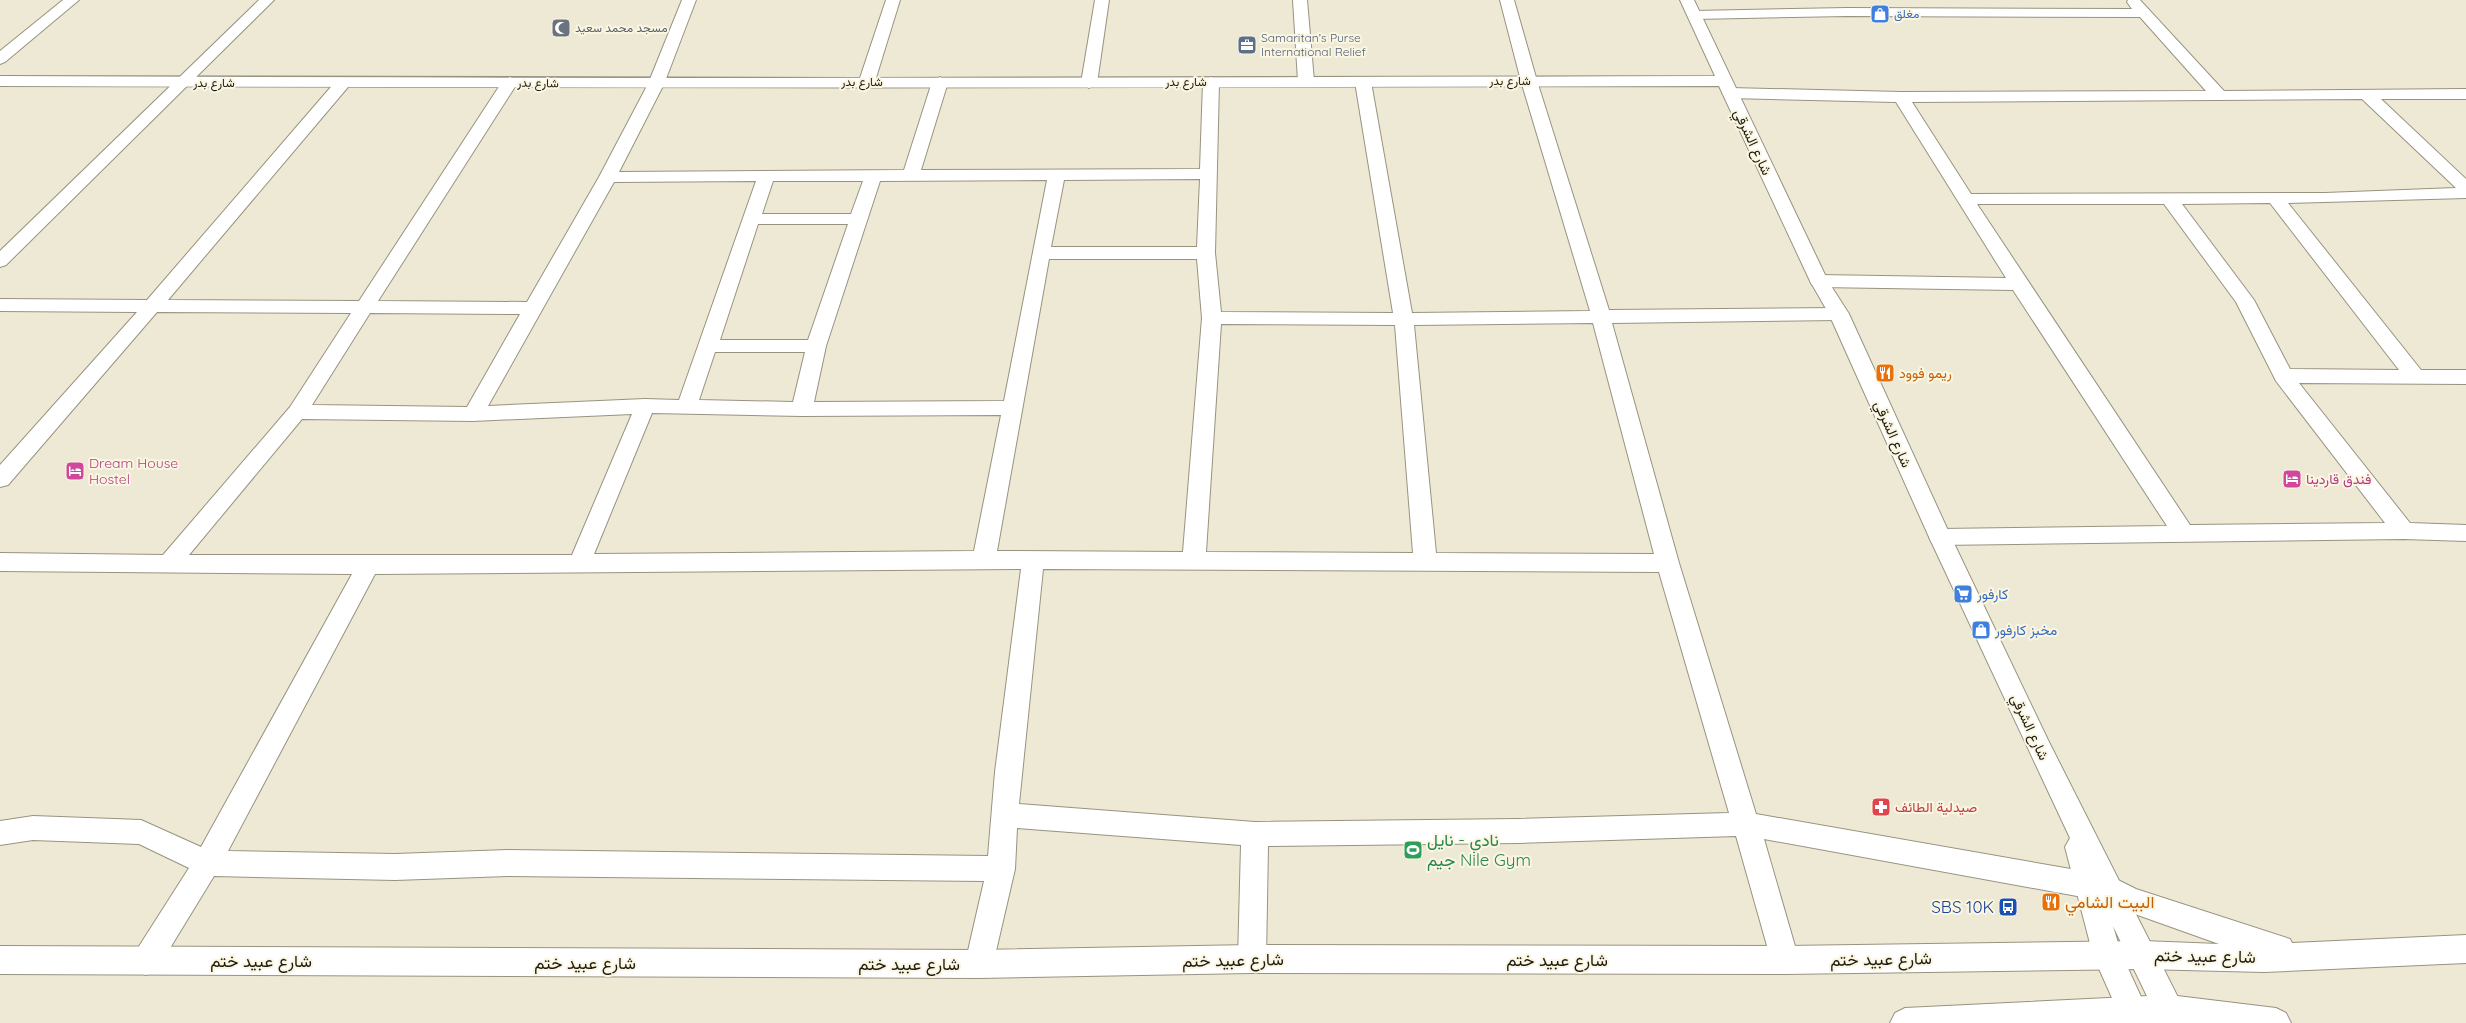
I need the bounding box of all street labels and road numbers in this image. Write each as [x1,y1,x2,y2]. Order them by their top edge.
street label: شارع بدر [1488,73,1531,90]
street label: شارع بدر [840,74,883,91]
street label: شارع بدر [1164,74,1207,91]
street label: شارع بدر [192,75,235,92]
street label: شارع بدر [516,75,559,92]
street label: شارع الشرقي [1727,106,1776,179]
street label: شارع الشرقي [1868,398,1916,471]
street label: شارع الشرقي [2004,691,2053,764]
street label: شارع عبيد ختم [2154,944,2256,969]
street label: شارع عبيد ختم [1830,947,1932,972]
street label: شارع عبيد ختم [1182,948,1284,973]
street label: شارع عبيد ختم [1506,949,1608,972]
street label: شارع عبيد ختم [210,950,312,973]
street label: شارع عبيد ختم [534,952,636,975]
street label: شارع عبيد ختم [858,953,960,976]

